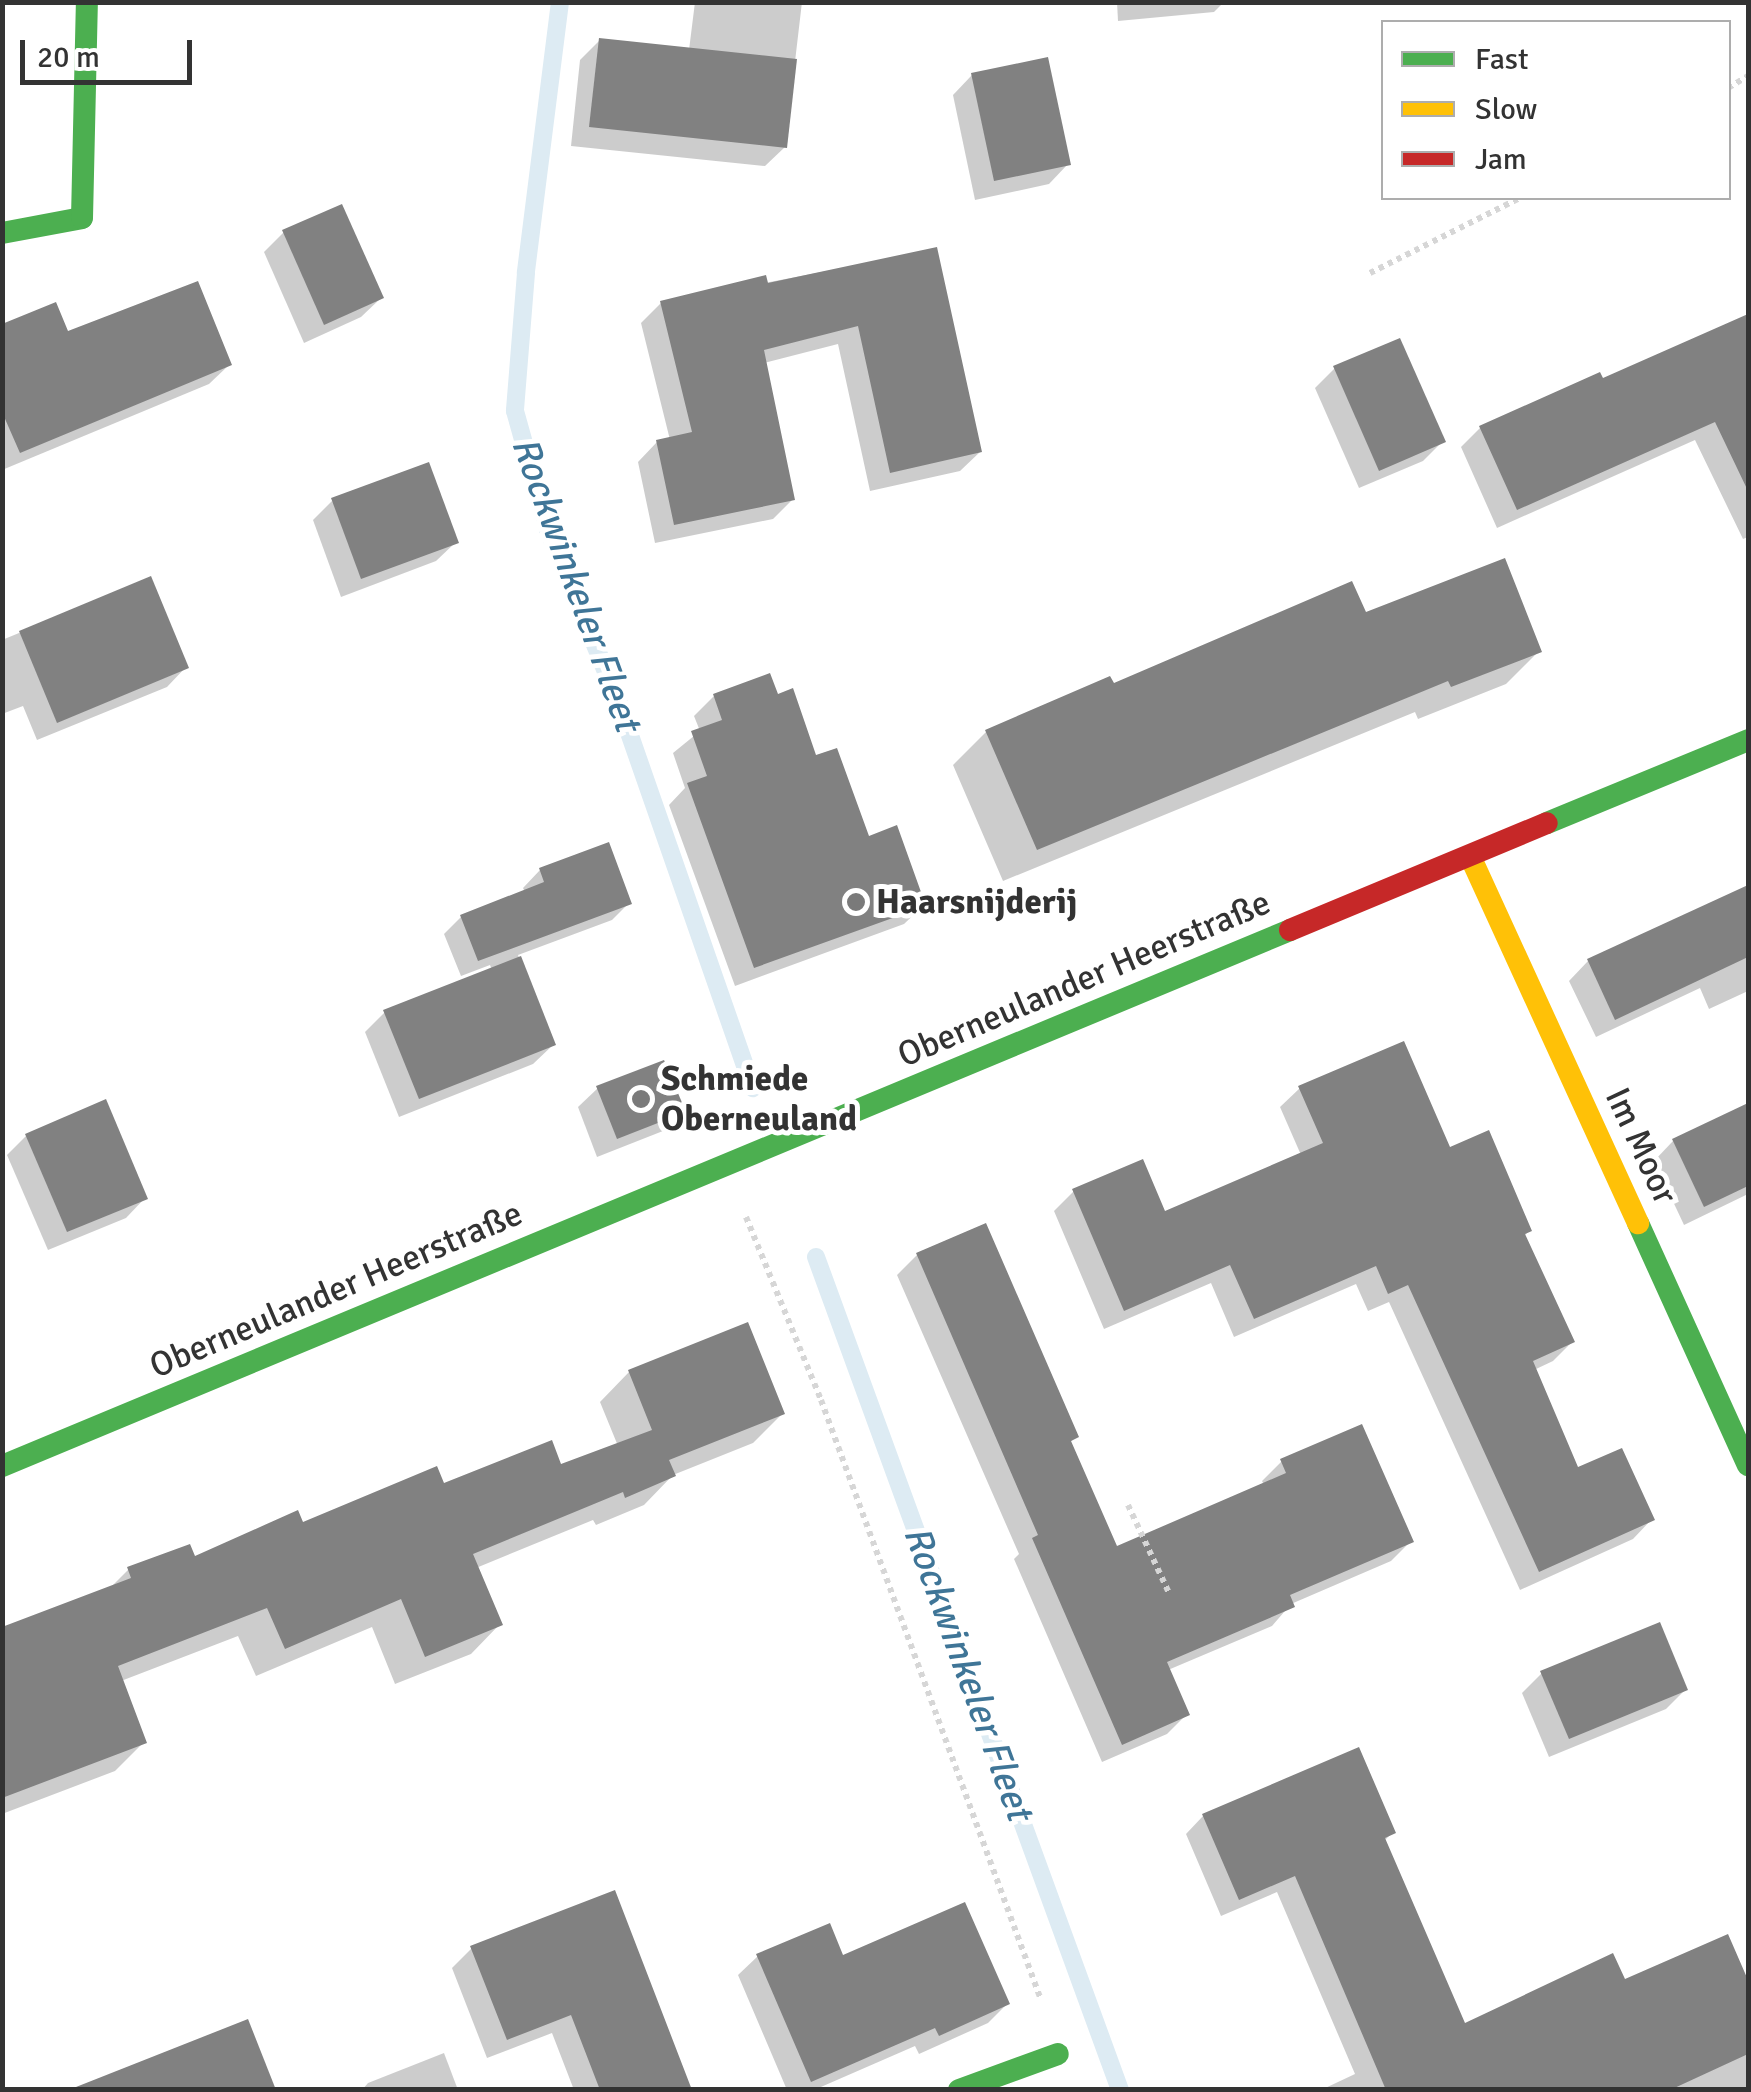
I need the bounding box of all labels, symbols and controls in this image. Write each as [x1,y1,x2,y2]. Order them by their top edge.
scale bar [25,20,198,82]
legend [1381,20,1731,200]
text: 20 m [37,39,100,76]
text: Fast [1475,41,1528,78]
text: Slow [1475,91,1537,128]
text: Jam [1475,141,1527,178]
water label: Rockwinkeler Fleet [502,431,650,737]
place label: Haarsnijderij [876,881,1077,923]
street label: Oberneulander Heerstraße [892,881,1276,1077]
marker: Haarsnijderij [845,891,867,913]
place label: Schmiede Oberneuland [661,1058,857,1140]
street label: Im Moor [1596,1081,1686,1211]
marker: Schmiede Oberneuland [630,1088,652,1110]
street label: Oberneulander Heerstraße [144,1192,528,1388]
water label: Rockwinkeler Fleet [894,1520,1042,1826]

